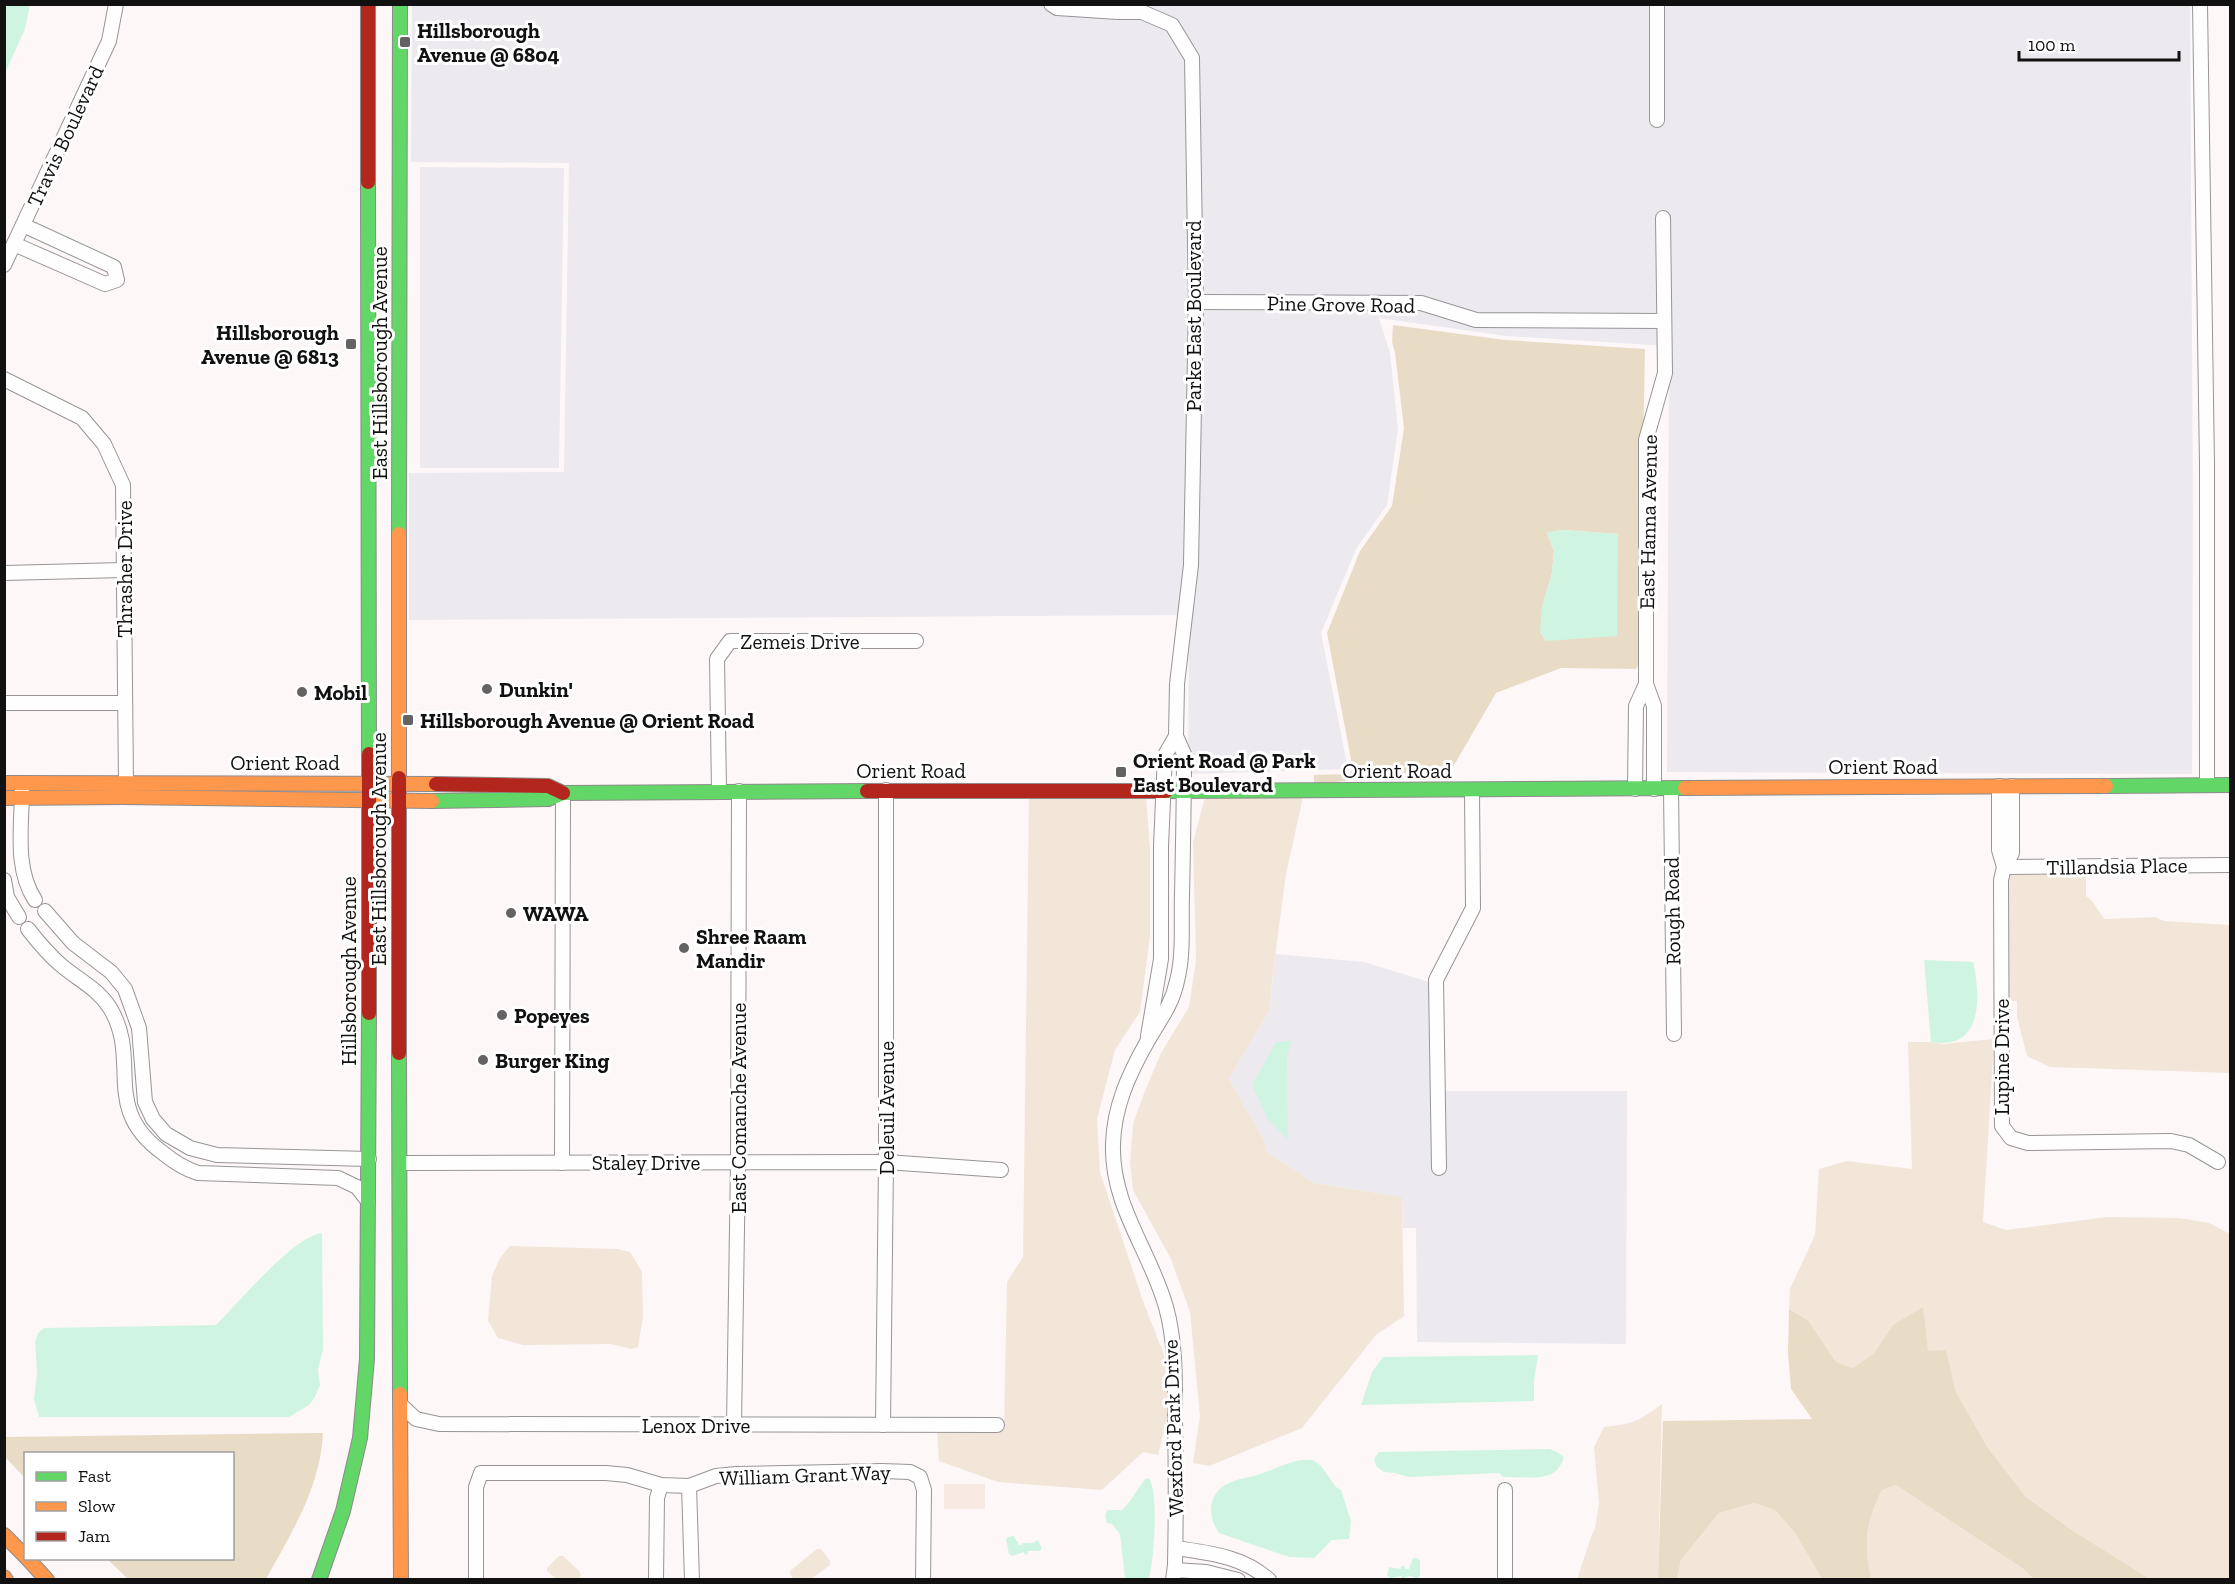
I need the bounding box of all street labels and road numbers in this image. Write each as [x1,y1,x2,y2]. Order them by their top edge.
street label: Travis Boulevard [21,61,109,211]
street label: Parke East Boulevard [1181,220,1206,412]
street label: East Hillsborough Avenue [367,246,392,480]
street label: Pine Grove Road [1267,290,1416,318]
street label: East Hanna Avenue [1634,434,1662,610]
street label: Thrasher Drive [112,500,137,638]
street label: Zemeis Drive [740,629,860,654]
street label: East Hillsborough Avenue [366,732,391,966]
street label: Orient Road [230,750,340,775]
street label: Orient Road [1828,754,1938,779]
street label: Orient Road [856,758,966,783]
street label: Orient Road [1342,758,1452,783]
street label: Tillandsia Place [2046,852,2188,880]
street label: Rough Road [1659,856,1685,965]
street label: Hillsborough Avenue [336,876,361,1066]
street label: Lupine Drive [1989,999,2014,1115]
street label: East Comanche Avenue [726,1002,751,1213]
street label: Deleuil Avenue [874,1041,899,1175]
street label: Staley Drive [592,1150,700,1175]
street label: Wexford Park Drive [1157,1339,1189,1517]
street label: Lenox Drive [642,1413,750,1438]
street label: William Grant Way [719,1460,892,1490]

